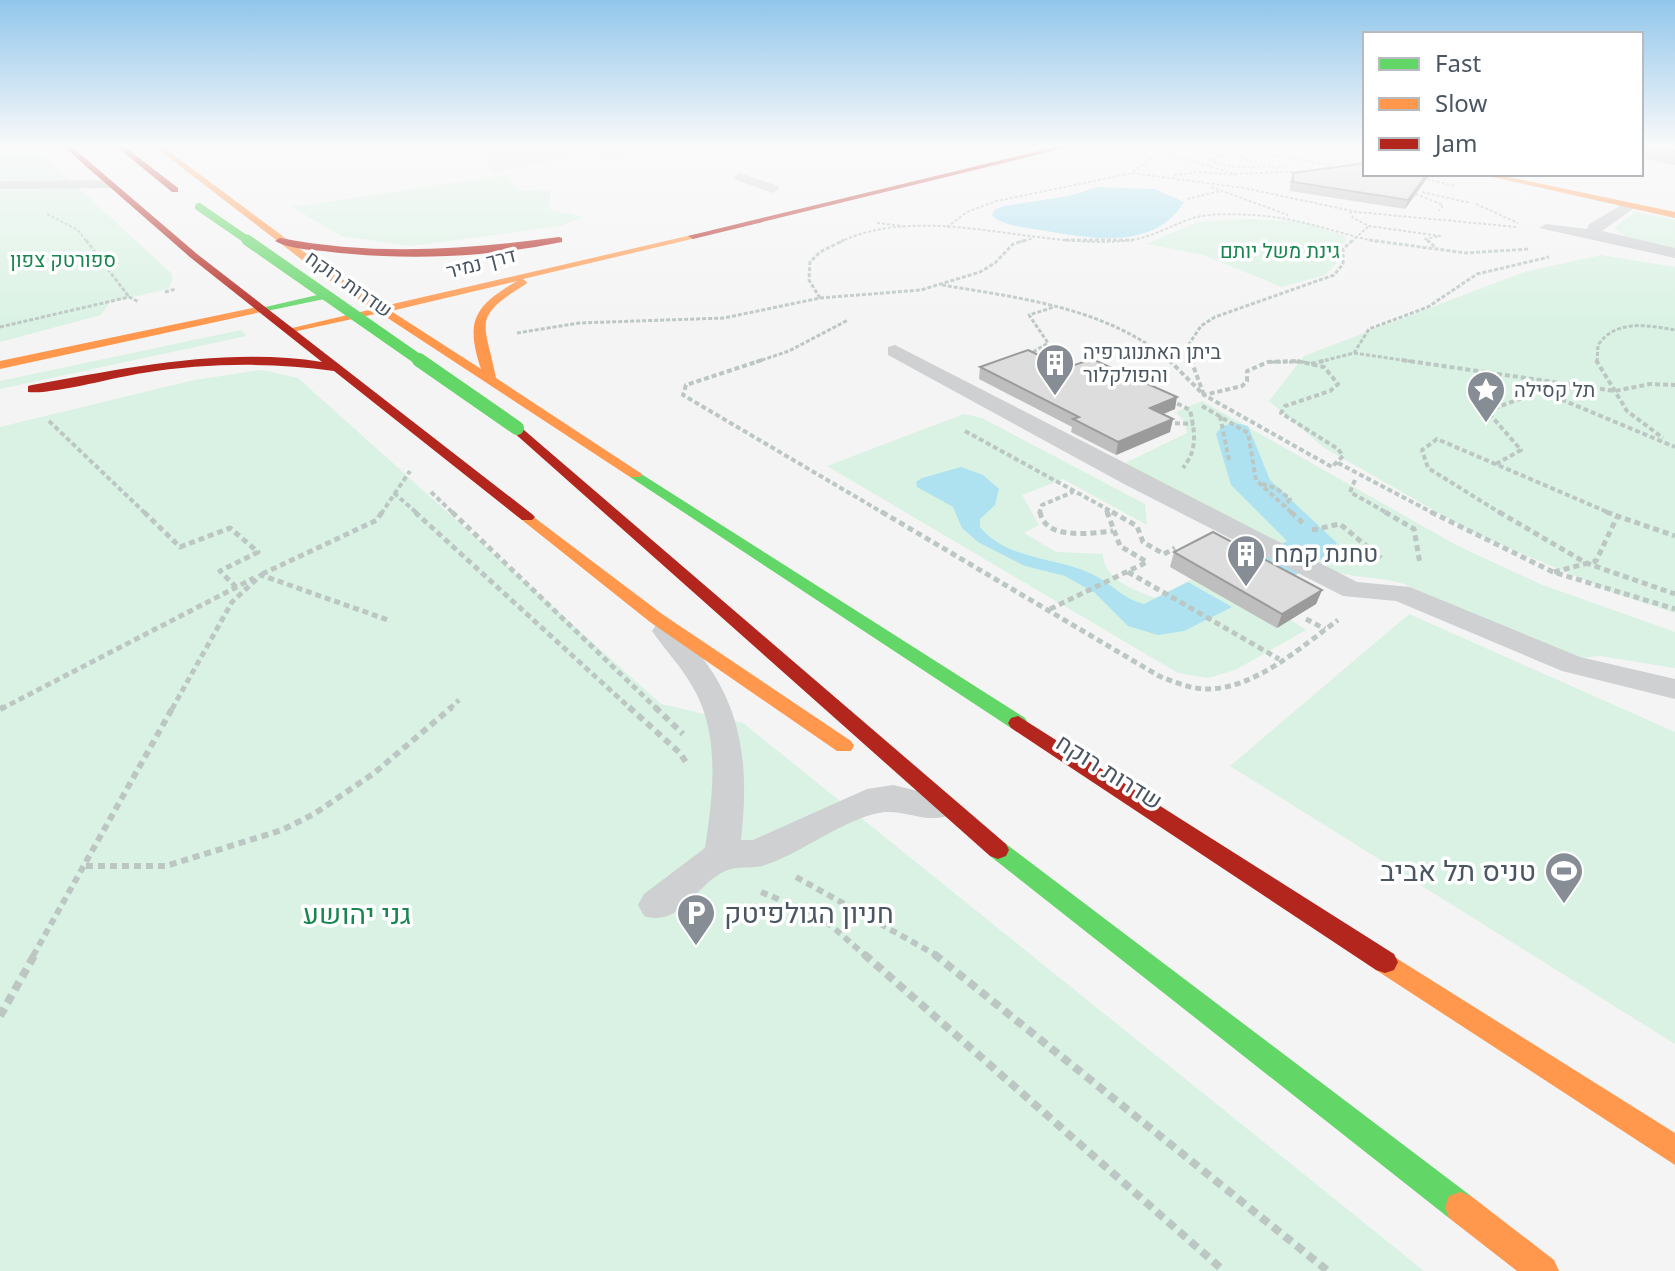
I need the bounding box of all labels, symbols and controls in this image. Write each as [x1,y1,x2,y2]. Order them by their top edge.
legend [1363,32,1643,176]
text: Fast [1435,46,1481,79]
text: Slow [1435,86,1487,119]
text: Jam [1433,126,1477,159]
park label: גינת משל יותם [1220,237,1340,264]
street label: דרך נמיר [443,241,519,284]
street label: שדרות רוקח [301,244,398,323]
park label: ספורטק צפון [10,246,116,273]
place label: ביתן האתנוגרפיה והפולקלור [1083,338,1222,388]
building icon: ביתן האתנוגרפיה והפולקלור [1034,342,1076,397]
place icon: תל קסילה [1465,369,1507,424]
place label: תל קסילה [1514,376,1595,403]
building icon: טחנת קמח [1225,533,1267,588]
place label: טחנת קמח [1274,536,1378,569]
street label: שדרות רוקח [1050,725,1169,817]
sports icon: טניס תל אביב [1543,850,1585,905]
place label: טניס תל אביב [1380,851,1536,889]
parking icon: חניון הגולפיטק [675,892,717,947]
place label: חניון הגולפיטק [724,893,894,931]
park label: גני יהושע [303,894,411,932]

